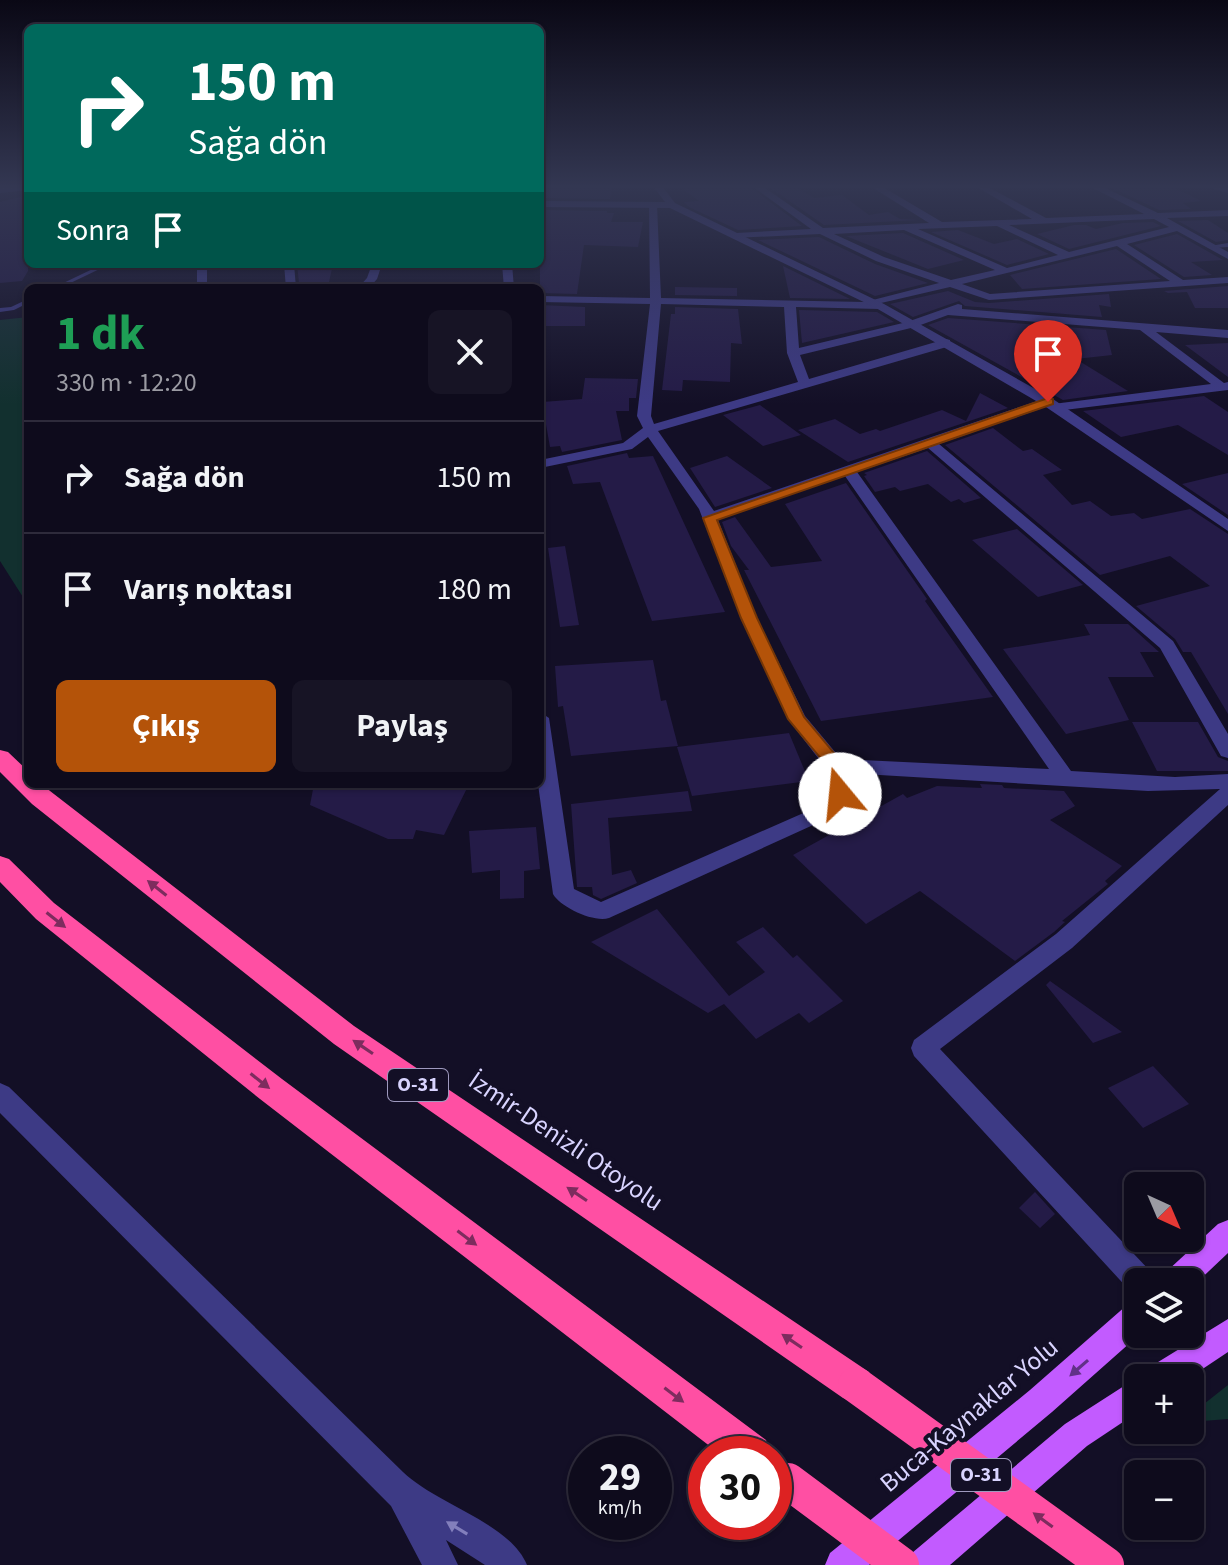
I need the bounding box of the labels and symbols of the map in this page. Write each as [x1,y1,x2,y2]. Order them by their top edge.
pin [1014,320,1082,402]
position arrow [798,752,882,836]
one-way arrow [147,881,167,897]
one-way arrow [46,911,66,928]
one-way arrow [352,1040,373,1055]
street label: İzmir-Denizli Otoyolu [461,1062,671,1220]
road number: O-31 [388,1069,448,1101]
one-way arrow [250,1072,270,1089]
north arrow [1124,1172,1204,1252]
one-way arrow [567,1187,588,1202]
one-way arrow [457,1230,477,1246]
street label: Buca-Kaynaklar Yolu [872,1329,1066,1501]
one-way arrow [781,1334,802,1349]
one-way arrow [1070,1358,1089,1376]
one-way arrow [664,1387,685,1403]
speed limit sign: 30 [688,1436,792,1540]
road number: O-31 [951,1459,1011,1491]
one-way arrow [1032,1512,1053,1528]
one-way arrow [446,1521,468,1535]

